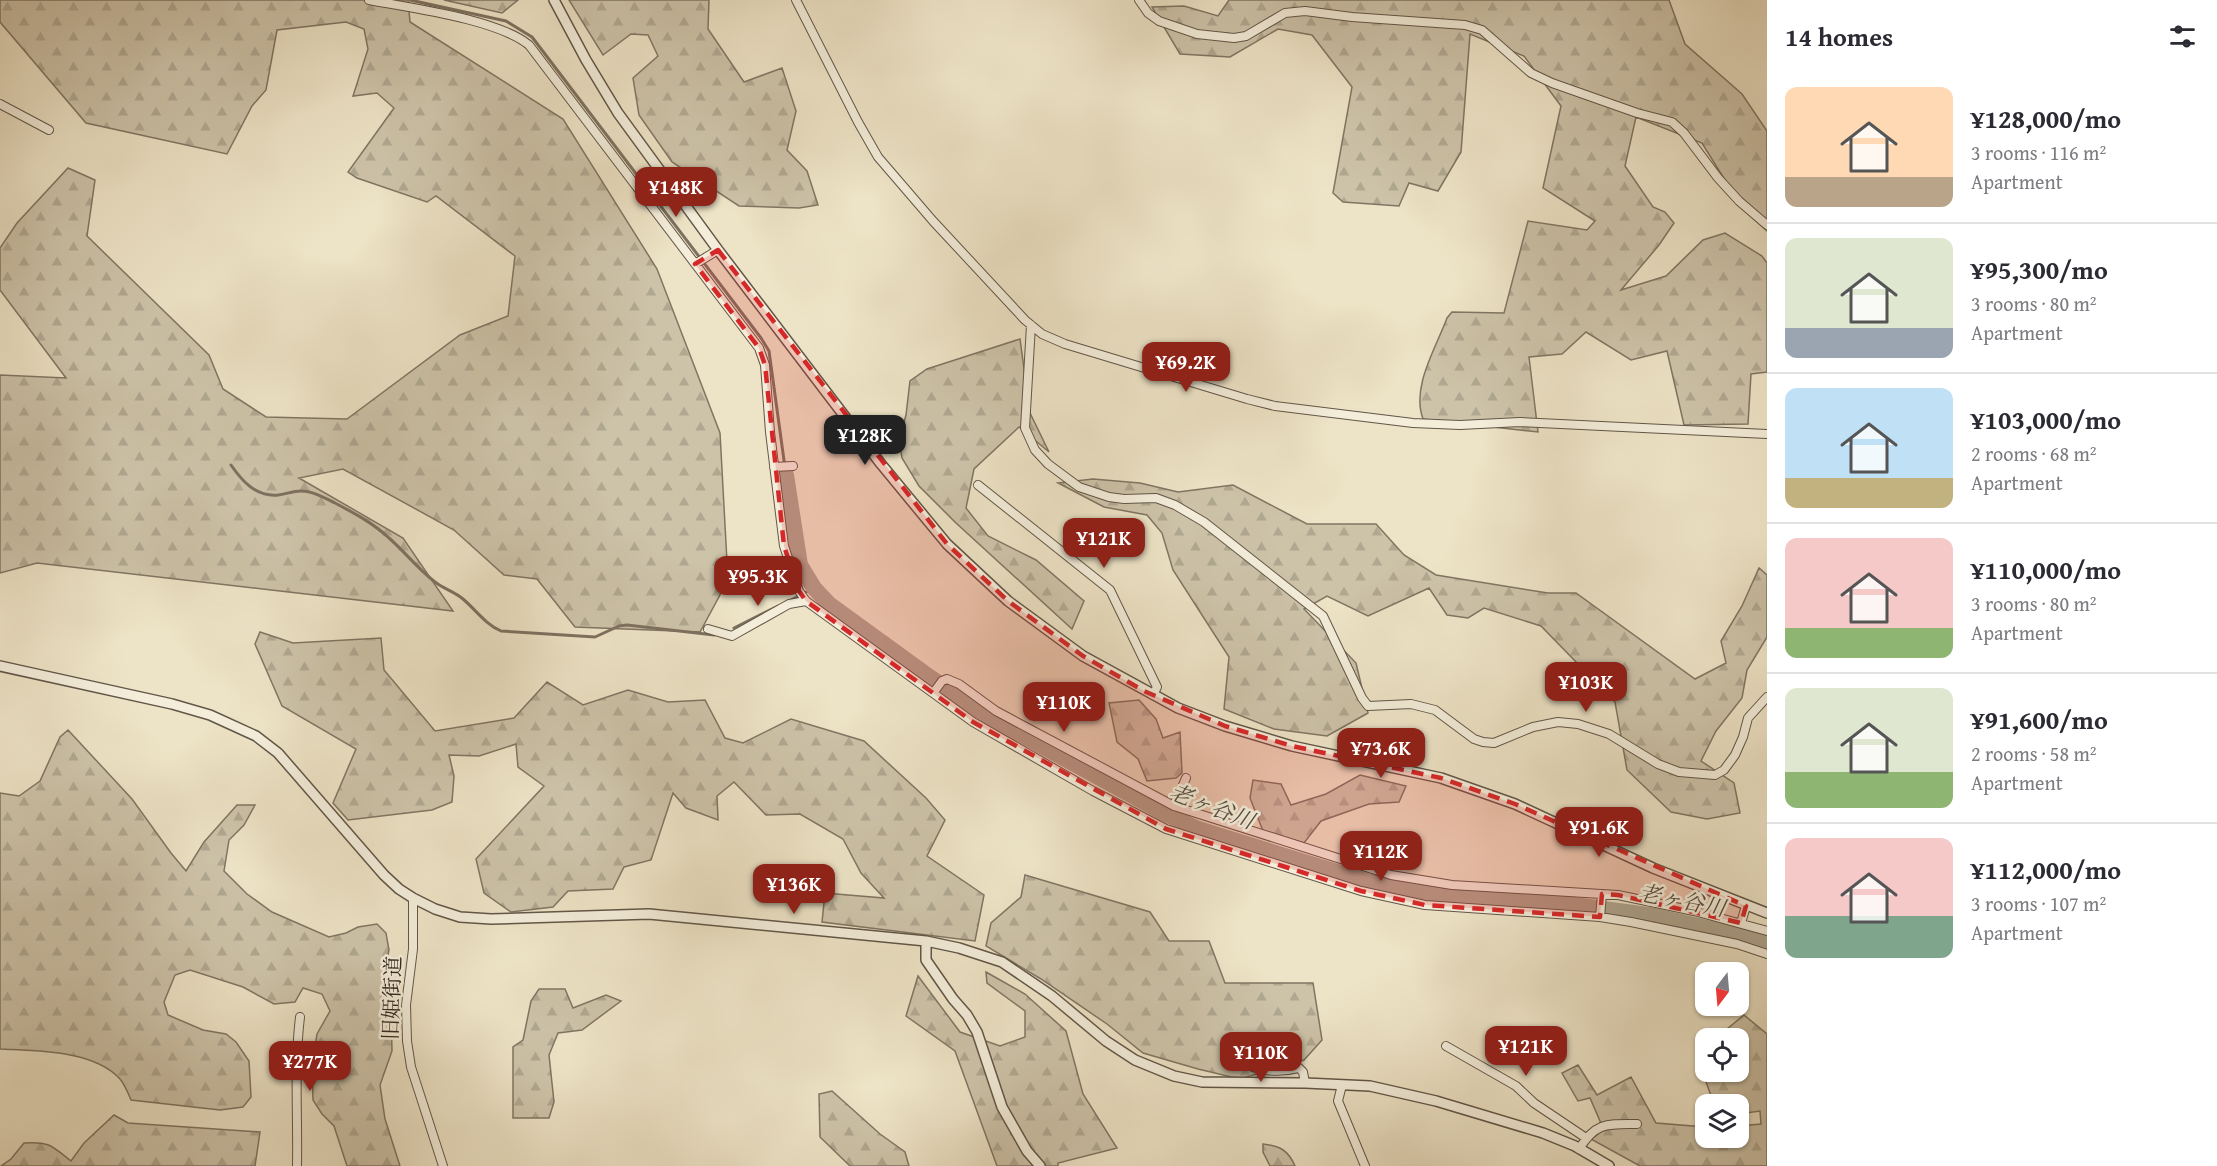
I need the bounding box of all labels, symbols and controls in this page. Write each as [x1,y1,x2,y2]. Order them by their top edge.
text: 14 homes [1785,17,1893,56]
icon: filters [2166,20,2199,53]
text: ¥128,000/mo [1971,99,2121,138]
icon: home [1833,111,1905,183]
text: 3 rooms · 116 m² [1971,138,2106,167]
pin: ¥148K [634,167,718,218]
text: Apartment [1971,167,2063,196]
text: ¥148K [649,172,703,201]
text: ¥95,300/mo [1971,250,2108,289]
icon: home [1833,262,1905,334]
text: 3 rooms · 80 m² [1971,289,2097,318]
text: Apartment [1971,318,2063,347]
pin: ¥69.2K [1137,342,1235,393]
text: ¥69.2K [1156,347,1216,376]
text: ¥103,000/mo [1971,400,2121,439]
icon: home [1833,412,1905,484]
pin: ¥128K [823,415,907,466]
text: ¥128K [838,420,892,449]
text: 2 rooms · 68 m² [1971,439,2097,468]
text: Apartment [1971,468,2063,497]
pin: ¥121K [1062,518,1146,569]
text: ¥121K [1077,523,1131,552]
text: ¥110,000/mo [1971,550,2121,589]
pin: ¥95.3K [709,556,807,607]
text: ¥95.3K [728,561,788,590]
icon: home [1833,562,1905,634]
text: 3 rooms · 80 m² [1971,589,2097,618]
text: Apartment [1971,618,2063,647]
pin: ¥103K [1544,662,1628,713]
text: ¥103K [1559,667,1613,696]
pin: ¥110K [1022,682,1106,733]
text: ¥110K [1037,687,1091,716]
text: ¥91,600/mo [1971,700,2108,739]
icon: home [1833,712,1905,784]
pin: ¥73.6K [1332,728,1430,779]
text: ¥73.6K [1351,733,1411,762]
text: 2 rooms · 58 m² [1971,739,2097,768]
text: Apartment [1971,768,2063,797]
water label: 老ヶ谷川 [1165,775,1261,837]
pin: ¥91.6K [1550,807,1648,858]
text: ¥91.6K [1569,812,1629,841]
pin: ¥112K [1339,831,1423,882]
text: ¥112K [1354,836,1408,865]
text: ¥112,000/mo [1971,850,2121,889]
icon: home [1833,862,1905,934]
pin: ¥136K [752,864,836,915]
text: ¥136K [767,869,821,898]
water label: 老ヶ谷川 [1636,876,1730,924]
text: 3 rooms · 107 m² [1971,889,2106,918]
text: Apartment [1971,918,2063,947]
street label: 旧姫街道 [375,955,408,1040]
north arrow [1695,962,1749,1016]
map controls [1695,962,1749,1148]
pin: ¥121K [1484,1026,1568,1077]
button: locate [1695,1028,1749,1082]
text: ¥121K [1499,1031,1553,1060]
pin: ¥110K [1219,1032,1303,1083]
text: ¥110K [1234,1037,1288,1066]
pin: ¥277K [268,1041,352,1092]
text: ¥277K [283,1046,337,1075]
button: layers [1695,1094,1749,1148]

